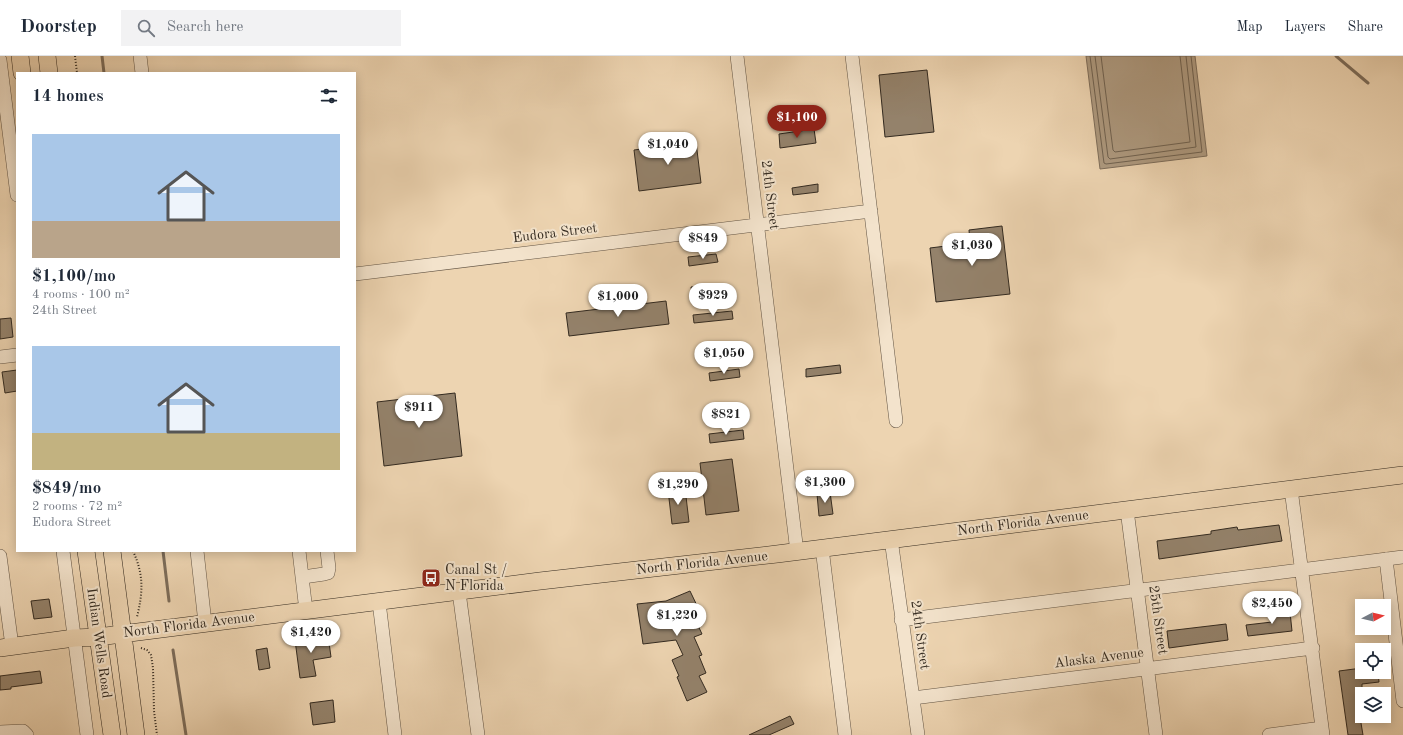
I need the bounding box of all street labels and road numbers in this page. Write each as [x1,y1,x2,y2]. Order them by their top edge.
street label: 24th Street [759,160,781,231]
street label: Eudora Street [512,221,598,245]
street label: North Florida Avenue [957,508,1089,538]
street label: North Florida Avenue [636,549,768,577]
street label: 25th Street [1146,584,1170,656]
street label: Indian Wells Road [84,587,114,699]
street label: 24th Street [908,599,932,671]
street label: North Florida Avenue [123,610,255,640]
street label: Alaska Avenue [1053,646,1145,670]

